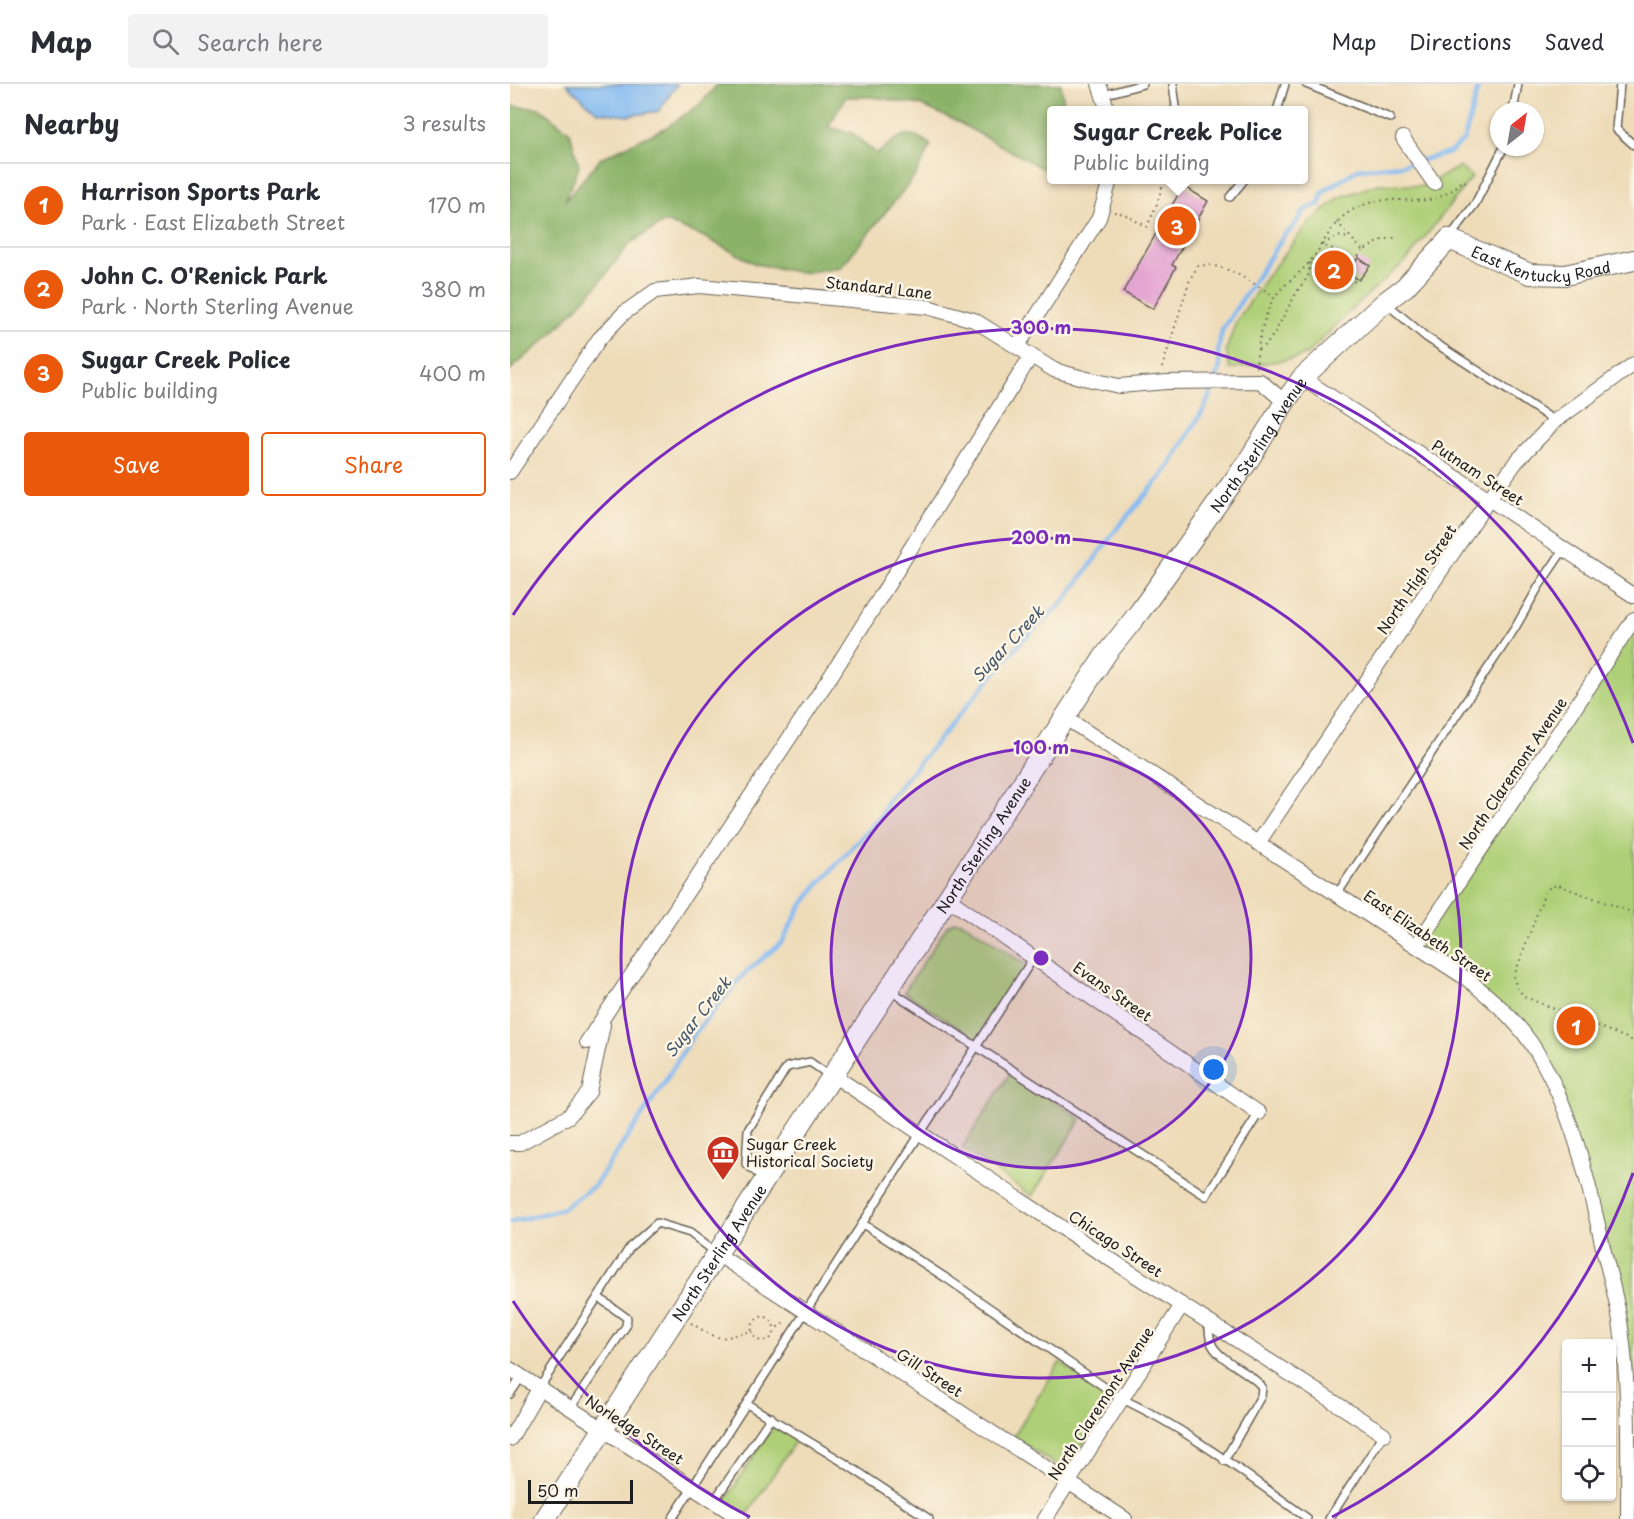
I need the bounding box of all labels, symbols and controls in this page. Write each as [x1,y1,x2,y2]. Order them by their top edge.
search box [128,14,548,68]
text: Map [30,20,92,63]
icon: search [149,25,182,58]
text: Search here [197,25,323,58]
text: Map [1331,25,1376,57]
text: Directions [1409,25,1511,57]
text: Saved [1544,25,1604,57]
north arrow [1490,102,1544,156]
text: Nearby [24,104,119,143]
popup [1047,106,1308,184]
text: 3 results [403,108,486,138]
text: Sugar Creek Police [1073,114,1282,147]
text: Public building [1073,147,1210,177]
text: Harrison Sports Park [81,174,321,207]
text: 1 [39,190,48,220]
text: 170 m [428,190,486,220]
pin: 3 [1158,204,1196,248]
text: Park · East Elizabeth Street [81,207,345,237]
street label: East Kentucky Road [1468,239,1613,287]
pin: 2 [1314,248,1354,292]
text: John C. O'Renick Park [81,258,328,291]
street label: Standard Lane [824,270,934,304]
text: 2 [36,274,51,304]
text: 380 m [420,274,486,304]
text: Park · North Sterling Avenue [81,291,354,321]
text: 300 m [1011,313,1071,340]
text: Sugar Creek Police [81,342,290,375]
text: 3 [37,358,50,388]
text: 400 m [419,358,486,388]
street label: North Sterling Avenue [1204,372,1311,517]
text: Public building [81,375,218,405]
button: Save [24,432,249,496]
button: Share [261,432,486,496]
street label: Putnam Street [1427,433,1529,511]
street label: North High Street [1371,519,1461,639]
text: 200 m [1011,523,1071,550]
water label: Sugar Creek [965,599,1050,687]
street label: North Claremont Avenue [1452,692,1572,854]
text: 100 m [1013,733,1069,760]
street label: North Sterling Avenue [930,772,1035,917]
street label: East Elizabeth Street [1359,884,1497,986]
centre of rings [1031,948,1051,968]
street label: Evans Street [1069,955,1157,1027]
water label: Sugar Creek [658,970,737,1061]
pin: 1 [1556,1004,1596,1048]
your location [1199,1055,1228,1084]
place label: Sugar Creek Historical Society [746,1132,874,1172]
museum icon: Sugar Creek Historical Society [705,1134,741,1181]
street label: North Sterling Avenue [665,1179,771,1325]
street label: Chicago Street [1064,1204,1168,1282]
street label: North Claremont Avenue [1041,1321,1159,1485]
map controls [1562,1339,1616,1501]
button: + [1562,1339,1616,1393]
street label: Gill Street [892,1342,968,1402]
street label: Norledge Street [581,1389,689,1469]
button: − [1562,1393,1616,1447]
button: locate [1562,1447,1616,1501]
scale bar [528,1477,633,1504]
text: 50 m [537,1478,578,1502]

